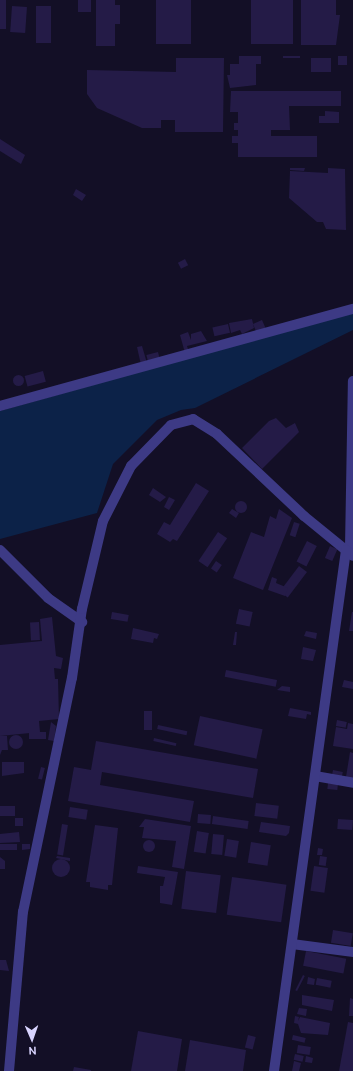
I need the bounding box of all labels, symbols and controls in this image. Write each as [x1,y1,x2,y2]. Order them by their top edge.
north arrow [12,1019,52,1059]
text: N [28,1045,37,1057]

